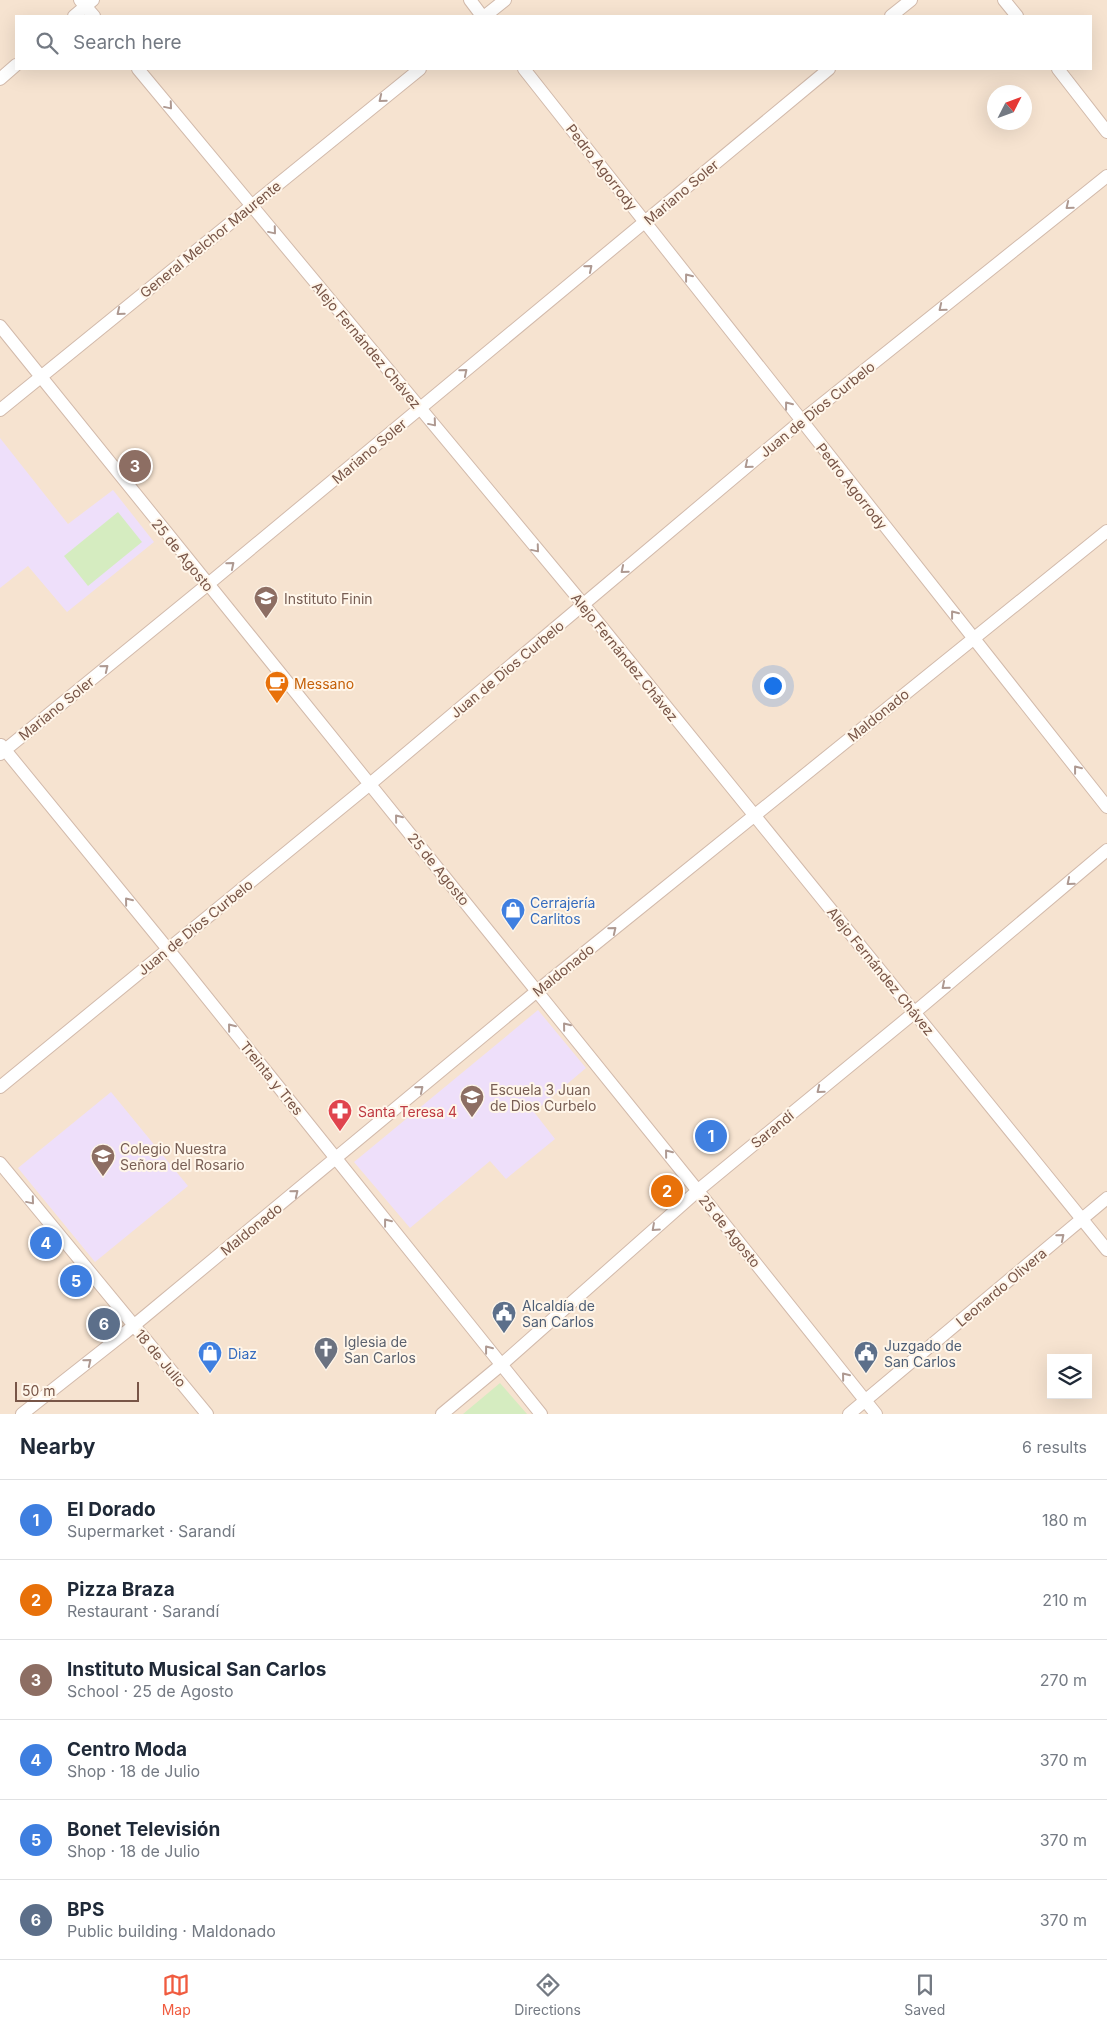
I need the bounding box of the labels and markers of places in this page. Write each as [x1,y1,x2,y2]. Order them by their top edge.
pin: 3 [119,447,151,485]
school or university icon: Instituto Finin [253,585,279,619]
place label: Instituto Finin [284,590,373,607]
cafe icon: Messano [264,670,290,704]
place label: Messano [294,675,354,692]
place label: Cerrajería Carlitos [530,894,595,927]
shop icon: Cerrajería Carlitos [500,897,526,931]
place label: Escuela 3 Juan de Dios Curbelo [490,1081,596,1114]
school or university icon: Escuela 3 Juan de Dios Curbelo [459,1084,485,1118]
pharmacy icon: Santa Teresa 4 [327,1098,353,1132]
place label: Santa Teresa 4 [358,1103,457,1120]
pin: 1 [695,1117,727,1155]
place label: Colegio Nuestra Señora del Rosario [120,1140,245,1173]
school or university icon: Colegio Nuestra Señora del Rosario [90,1143,116,1177]
pin: 2 [651,1172,683,1210]
pin: 4 [30,1224,62,1262]
pin: 5 [60,1262,92,1300]
place label: Alcaldía de San Carlos [522,1297,595,1330]
public building icon: Alcaldía de San Carlos [491,1300,517,1334]
pin: 6 [88,1305,120,1343]
place label: Iglesia de San Carlos [344,1333,416,1366]
church icon: Iglesia de San Carlos [313,1336,339,1370]
place label: Juzgado de San Carlos [884,1337,962,1370]
shop icon: Diaz [197,1340,223,1374]
public building icon: Juzgado de San Carlos [853,1340,879,1374]
place label: Diaz [228,1345,257,1362]

